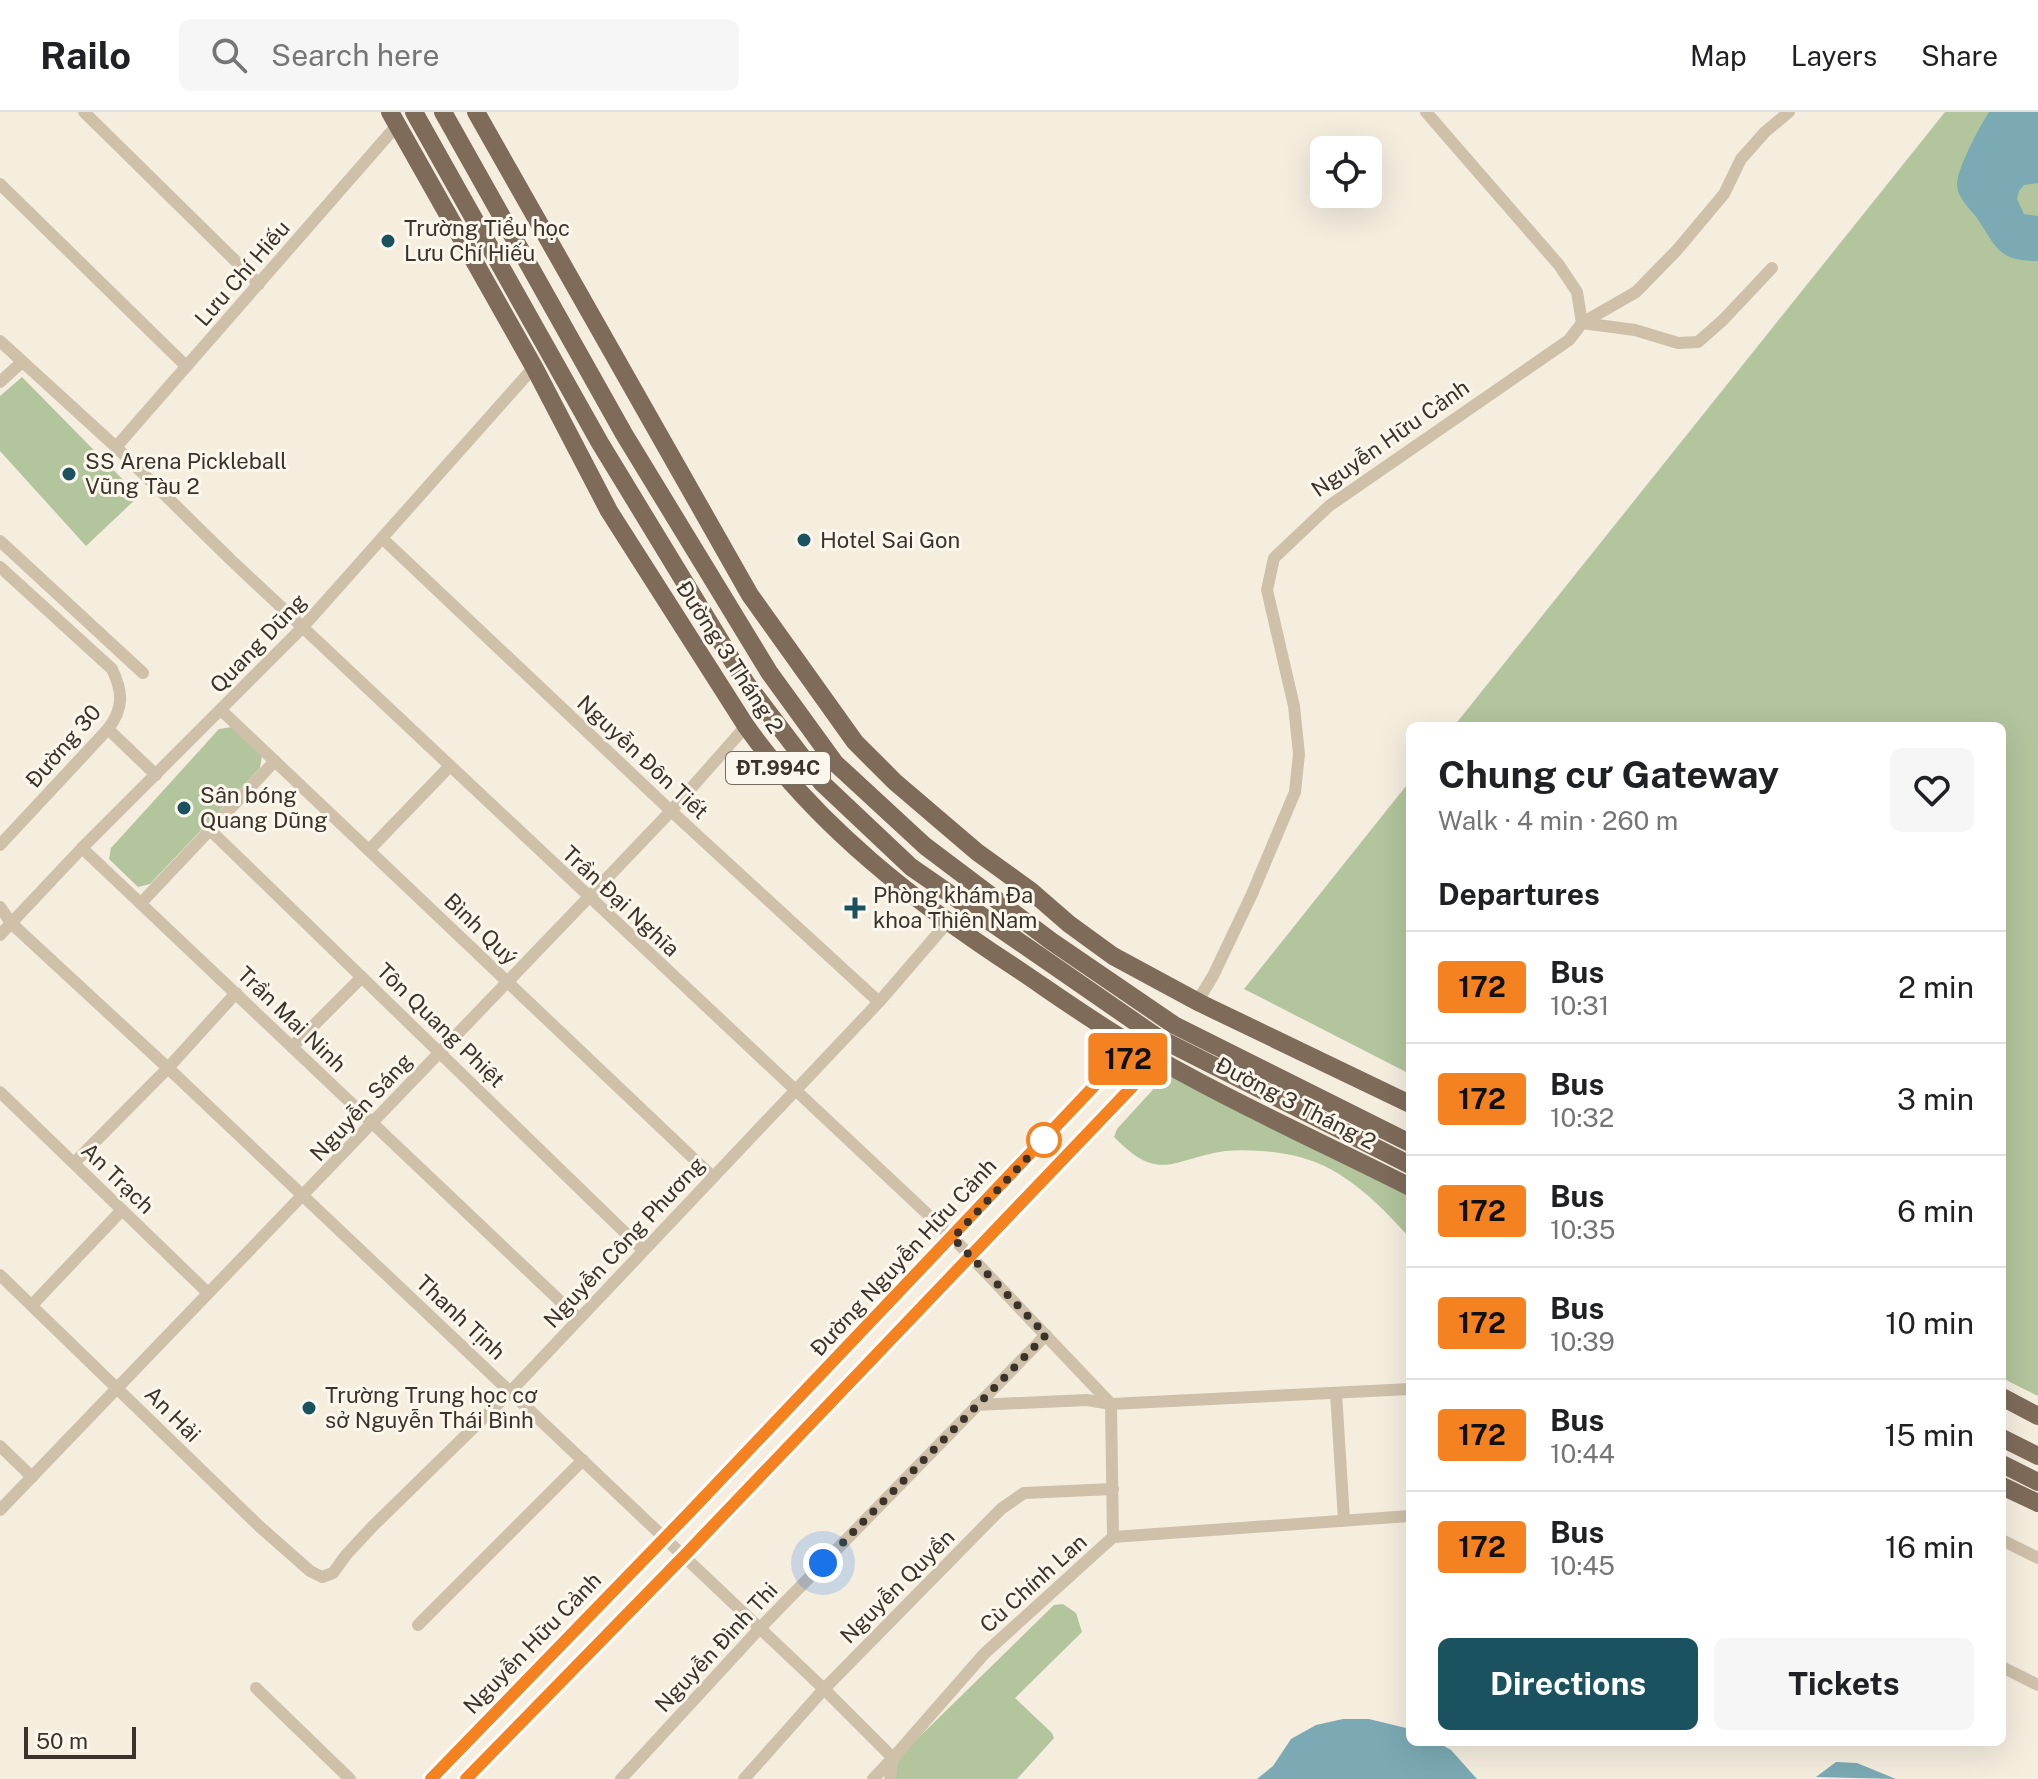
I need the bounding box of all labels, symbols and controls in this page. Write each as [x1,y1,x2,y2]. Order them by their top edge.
search box [179,19,739,91]
text: Railo [40,33,131,78]
icon: search [207,33,251,77]
text: Search here [271,37,440,73]
text: Map [1690,39,1747,72]
text: Layers [1791,39,1877,72]
text: Share [1921,39,1998,72]
map controls [1310,136,1382,208]
button: locate [1310,136,1382,208]
street label: Lưu Chí Hiếu [189,215,295,331]
place label: Trường Tiểu học Lưu Chí Hiếu [404,215,570,266]
marker: Trường Tiểu học Lưu Chí Hiếu [379,232,397,250]
street label: Nguyễn Hữu Cảnh [1306,374,1474,502]
place label: SS Arena Pickleball Vũng Tàu 2 [85,448,287,499]
marker: SS Arena Pickleball Vũng Tàu 2 [60,465,78,483]
place label: Hotel Sai Gon [820,527,960,553]
marker: Hotel Sai Gon [795,531,813,549]
street label: Đường 3 Tháng 2 [671,576,789,738]
street label: Quang Dũng [204,588,312,698]
street label: Nguyễn Đôn Tiết [572,690,714,824]
street label: Đường 30 [20,699,106,793]
button: heart [1890,748,1974,832]
road number: ĐT.994C [726,752,830,784]
text: Chung cư Gateway [1438,752,1779,797]
place label: Sân bóng Quang Dũng [200,782,328,833]
marker: Sân bóng Quang Dũng [175,799,193,817]
text: Walk · 4 min · 260 m [1438,805,1678,836]
street label: Trần Đại Nghĩa [557,840,685,962]
text: Departures [1438,876,1600,912]
place label: Phòng khám Đa khoa Thiên Nam [873,882,1037,933]
street label: Bình Quý [439,888,523,970]
marker: Phòng khám Đa khoa Thiên Nam [844,897,866,919]
text: Bus [1550,954,1604,990]
street label: Tôn Quang Phiệt [372,957,510,1093]
street label: Trần Mai Ninh [232,961,352,1077]
text: 2 min [1898,969,1974,1005]
text: 172 [1458,970,1506,1003]
text: 10:31 [1550,990,1609,1021]
line badge: 172 [1082,1033,1174,1085]
text: 172 [1104,1042,1152,1075]
street label: Nguyễn Sáng [304,1048,418,1166]
street label: Đường 3 Tháng 2 [1212,1051,1380,1155]
text: Bus [1550,1066,1604,1102]
text: 3 min [1897,1081,1974,1117]
text: 172 [1458,1082,1506,1115]
text: 10:32 [1550,1102,1614,1133]
unlabelled marker [1027,1123,1061,1157]
street label: An Trạch [76,1137,160,1219]
street label: Nguyễn Công Phương [538,1151,710,1333]
street label: Đường Nguyễn Hữu Cảnh [805,1153,1001,1361]
text: Bus [1550,1178,1604,1214]
text: 6 min [1897,1193,1974,1229]
text: 172 [1458,1194,1506,1227]
text: 10:35 [1550,1214,1615,1245]
street label: Thanh Tịnh [411,1269,511,1365]
text: Bus [1550,1290,1604,1326]
text: 10 min [1885,1305,1974,1341]
text: 172 [1458,1306,1506,1339]
text: 10:39 [1550,1326,1615,1357]
street label: An Hải [140,1381,206,1447]
place label: Trường Trung học cơ sở Nguyễn Thái Bình [325,1382,538,1433]
marker: Trường Trung học cơ sở Nguyễn Thái Bình [300,1399,318,1417]
text: Bus [1550,1402,1604,1438]
text: 15 min [1884,1417,1974,1453]
text: 172 [1458,1418,1506,1451]
text: 10:44 [1550,1438,1615,1469]
text: Bus [1550,1514,1604,1550]
street label: Nguyễn Quyền [835,1524,959,1648]
street label: Cù Chính Lan [974,1528,1092,1638]
text: 16 min [1885,1529,1974,1565]
text: 172 [1458,1530,1506,1563]
your location [803,1543,843,1583]
text: 10:45 [1550,1550,1615,1581]
street label: Nguyễn Hữu Cảnh [458,1567,606,1719]
street label: Nguyễn Đình Thi [649,1577,783,1717]
button: Directions [1438,1638,1698,1730]
button: Tickets [1714,1638,1974,1730]
scale bar [24,1723,136,1759]
text: 50 m [36,1728,88,1754]

